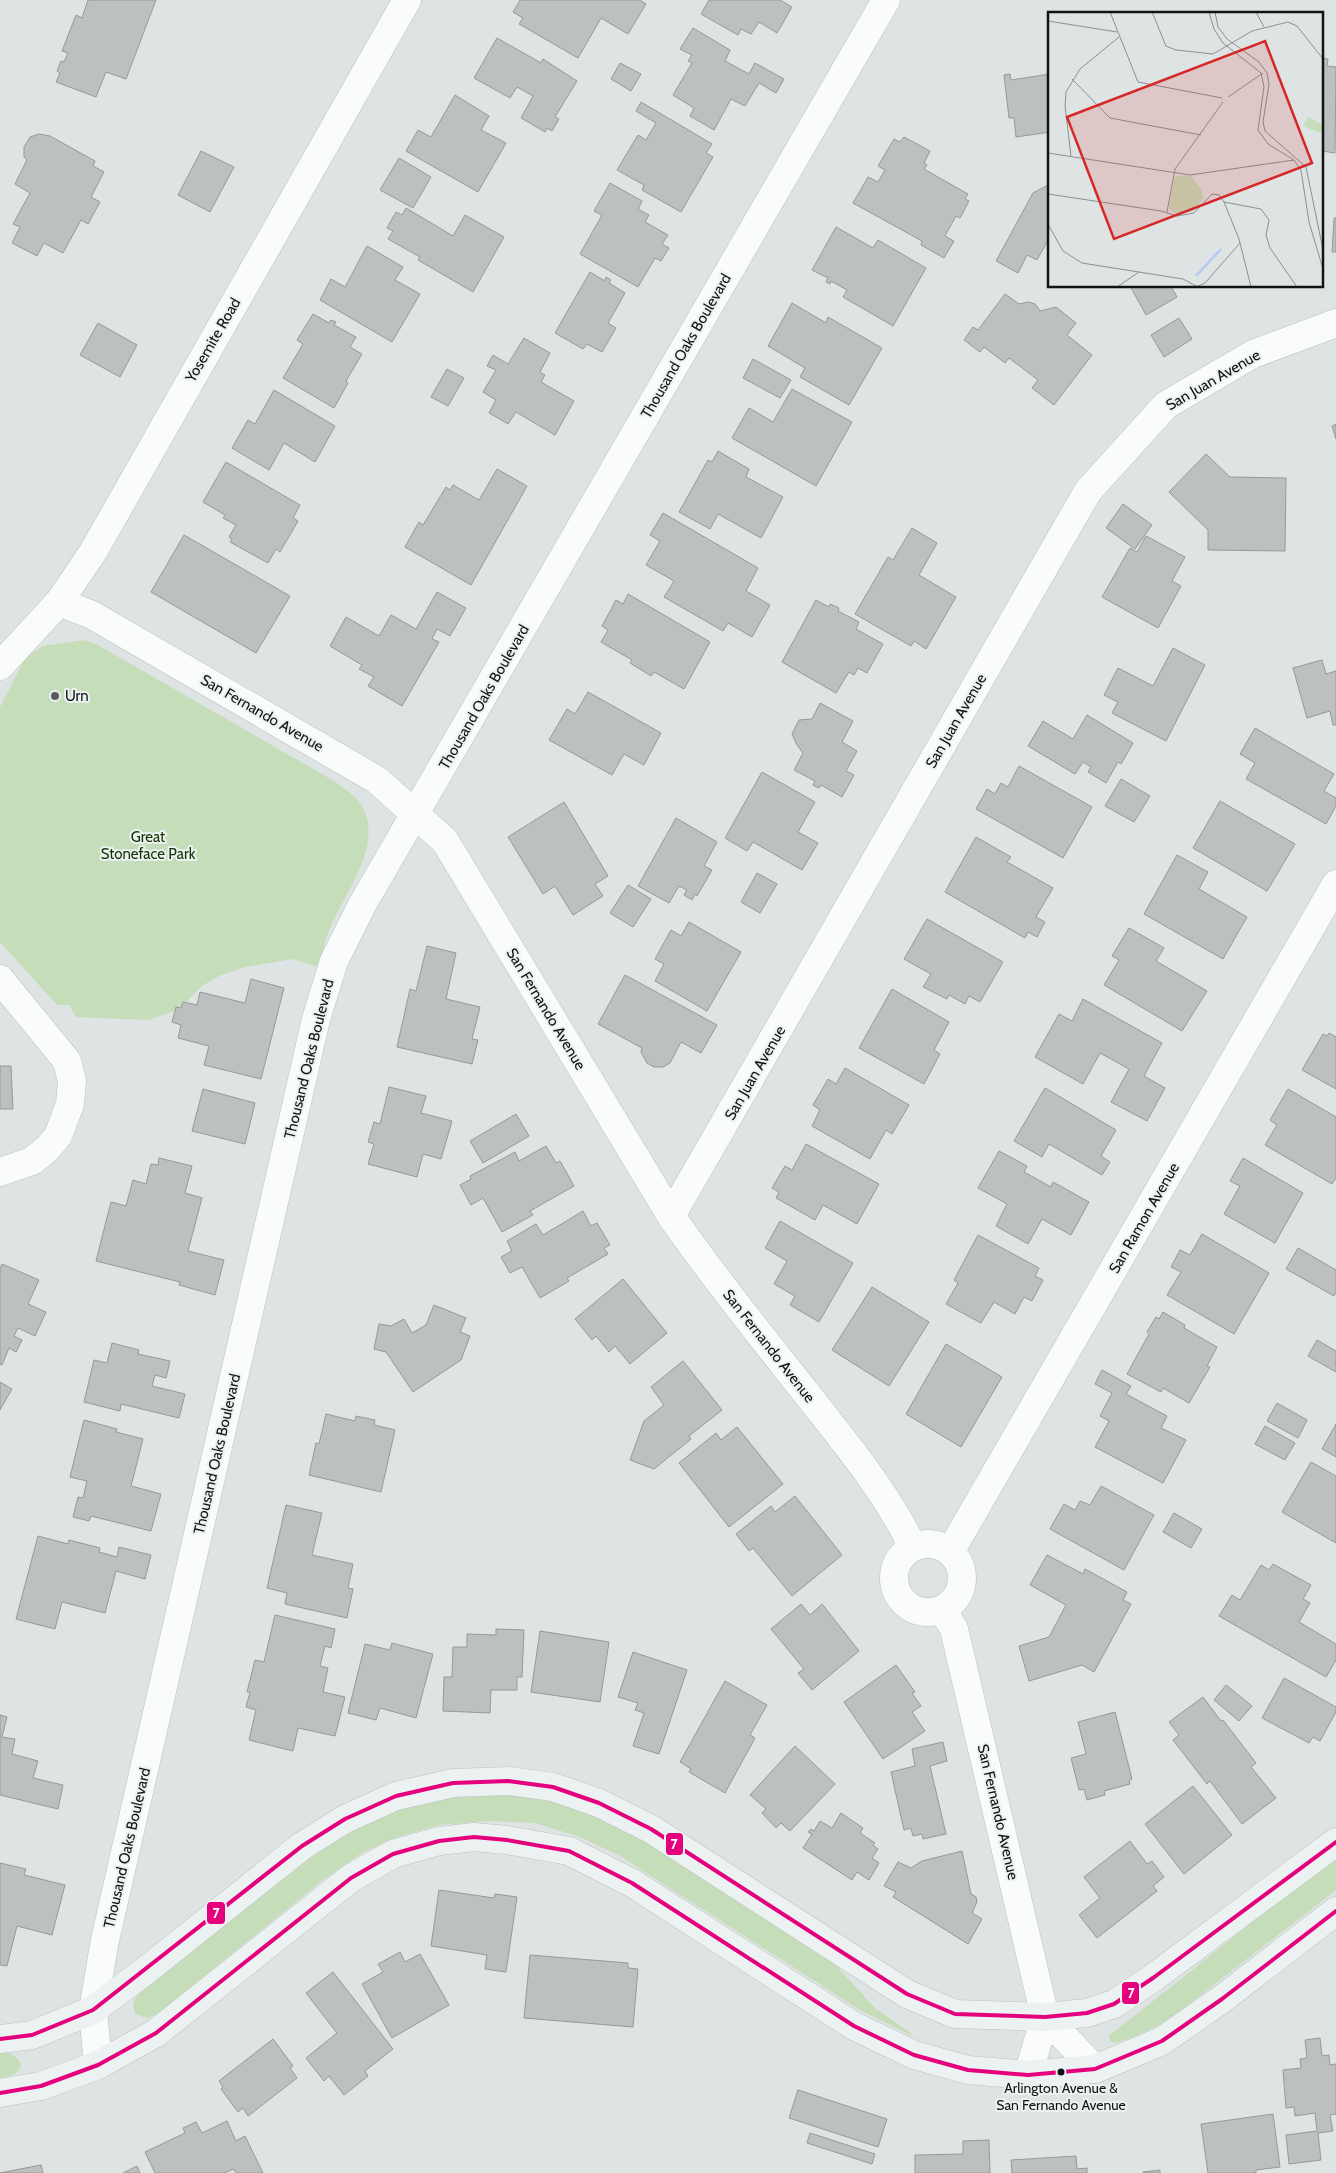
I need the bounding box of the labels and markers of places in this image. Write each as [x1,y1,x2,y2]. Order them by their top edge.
place label: Urn [65,687,89,705]
marker: Urn [49,690,61,702]
marker: Arlington Avenue & San Fernando Avenue [1056,2067,1066,2077]
place label: Arlington Avenue & San Fernando Avenue [996,2079,1126,2114]

